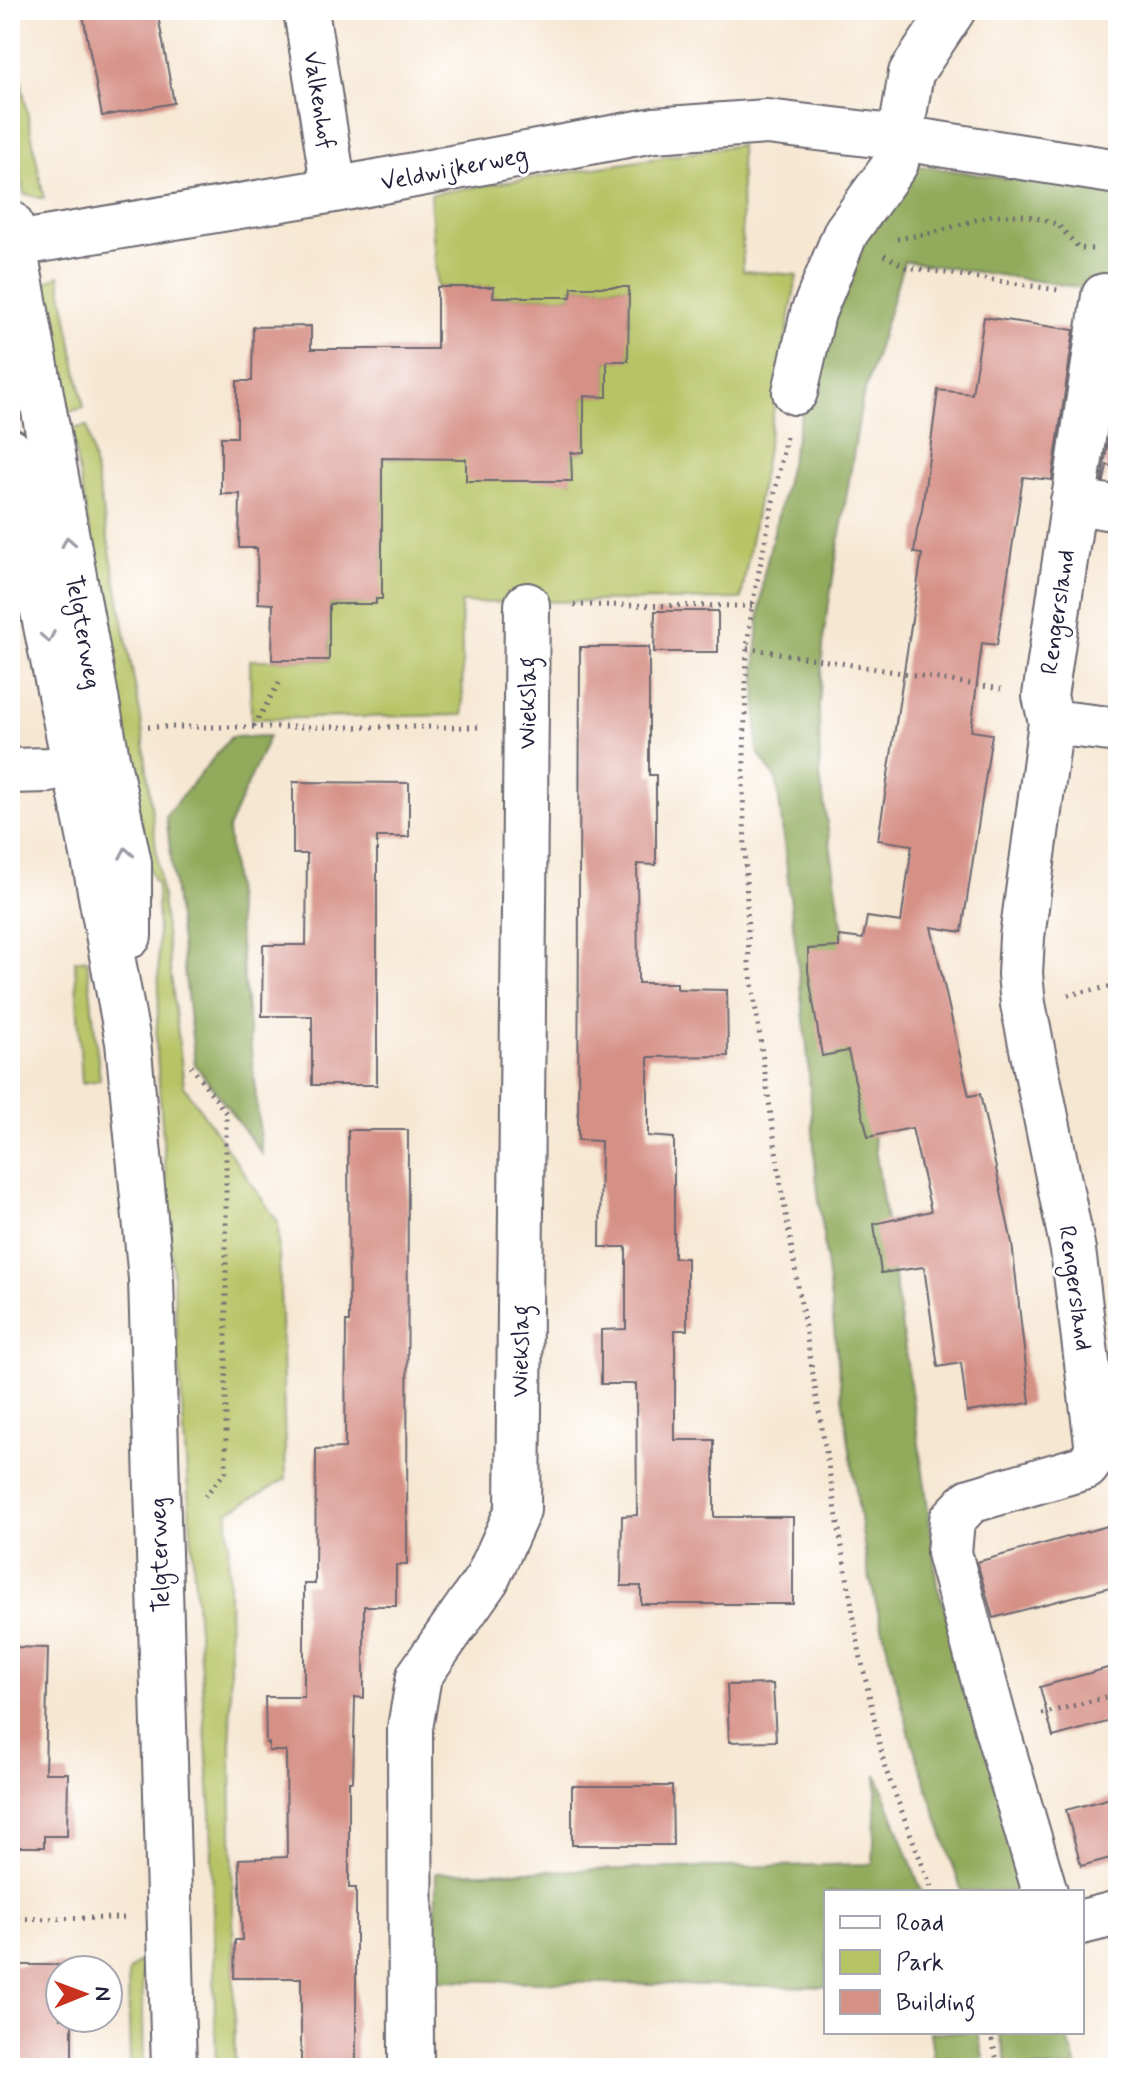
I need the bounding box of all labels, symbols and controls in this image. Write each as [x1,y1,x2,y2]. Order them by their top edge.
street label: Valkenhof [295,49,342,151]
street label: Veldwijkerweg [378,140,531,201]
one-way arrow [61,535,78,549]
street label: Rengersland [1034,548,1085,677]
street label: Telgterweg [55,573,108,692]
one-way arrow [38,631,55,644]
street label: Wiekslag [513,657,547,749]
one-way arrow [119,846,136,859]
street label: Rengersland [1048,1224,1099,1353]
street label: Wiekslag [505,1304,541,1398]
street label: Telgterweg [143,1497,180,1613]
legend [824,1890,1084,2034]
text: Road [896,1908,944,1939]
text: Park [896,1948,944,1979]
north arrow [44,1954,124,2034]
text: N [88,1986,116,2001]
text: Building [896,1988,976,2022]

